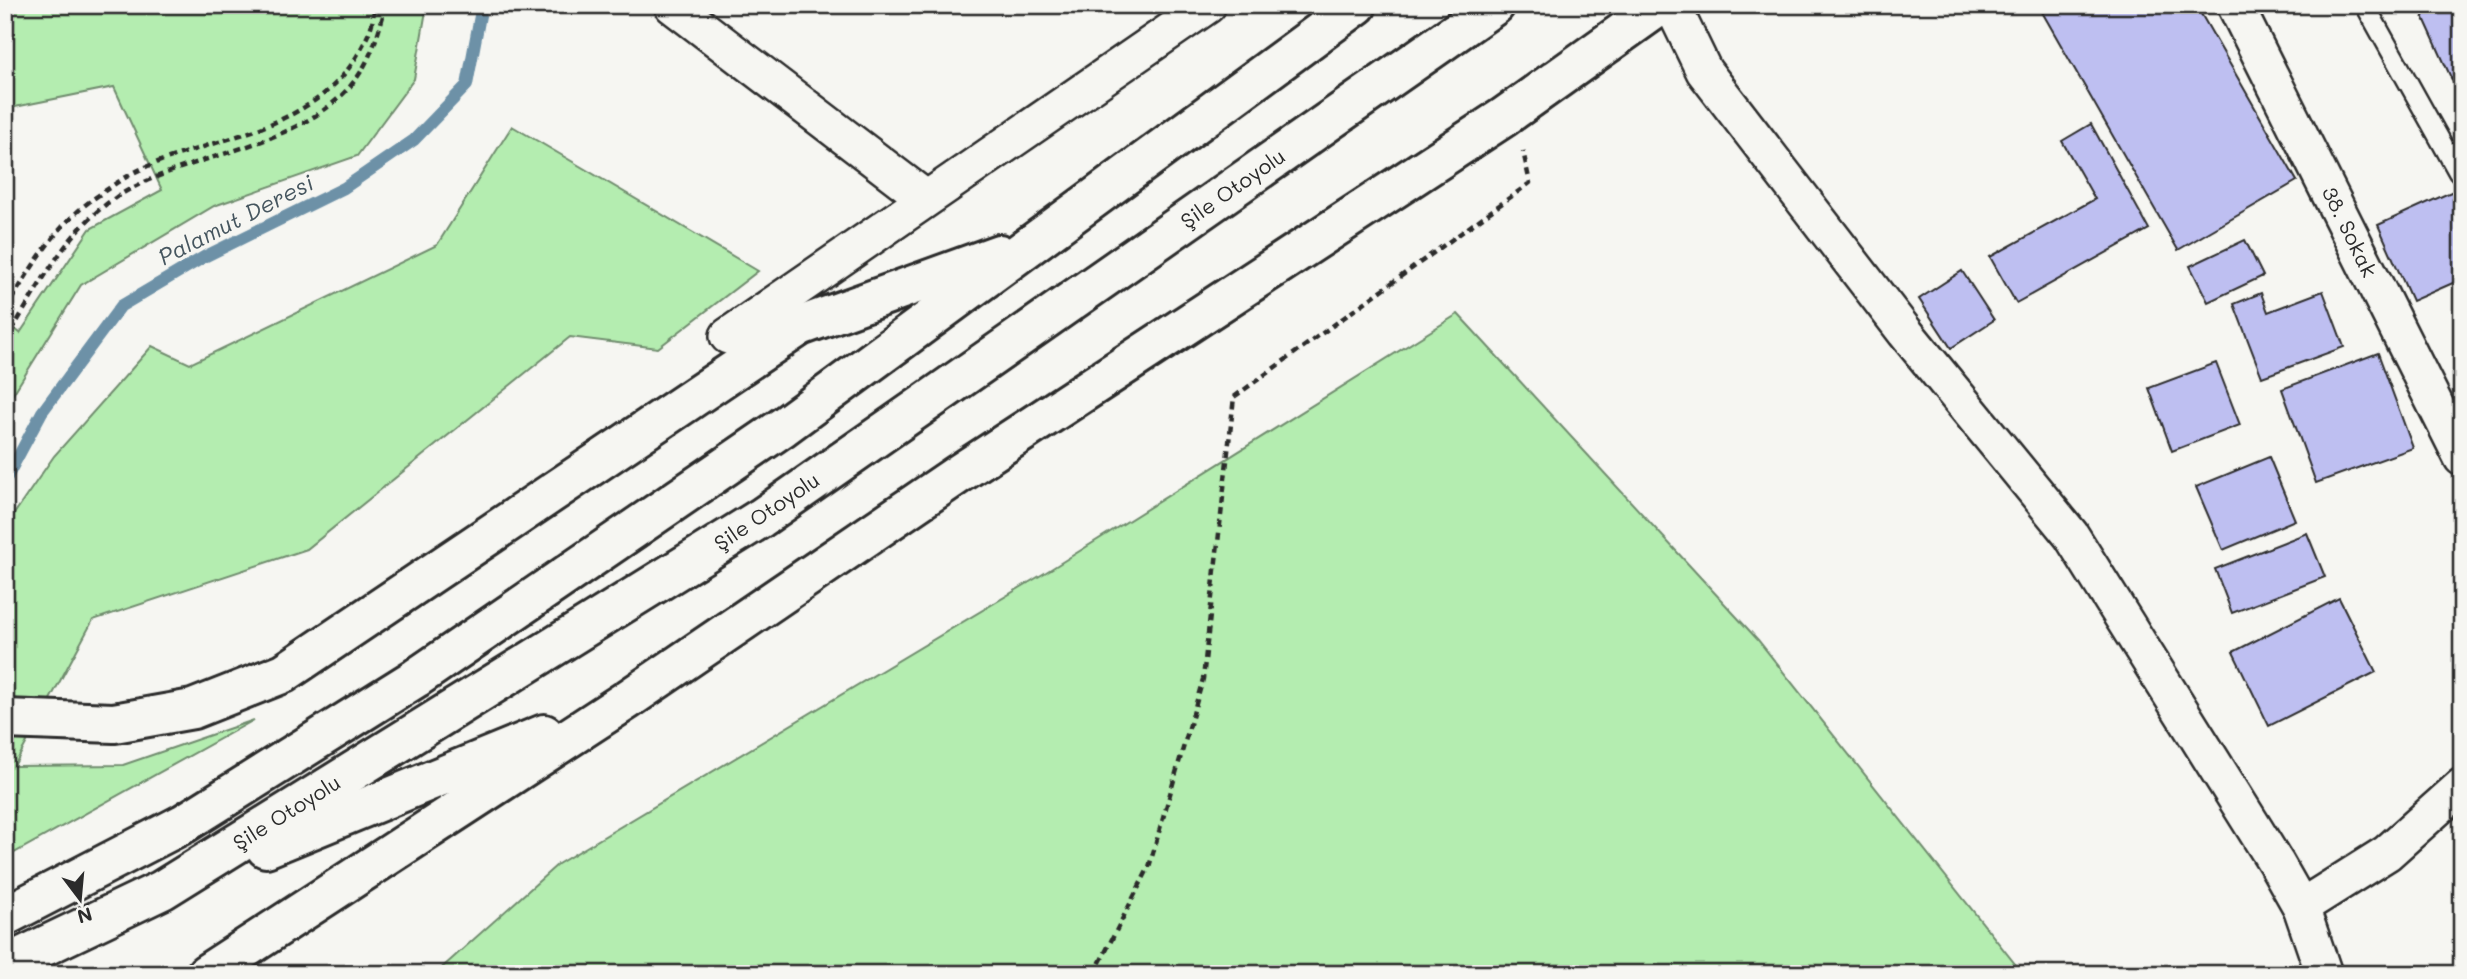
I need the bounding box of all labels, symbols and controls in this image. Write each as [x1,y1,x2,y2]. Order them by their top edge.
street label: Şile Otoyolu [1175,142,1290,234]
water label: Palamut Deresi [153,167,319,271]
street label: 38. Sokak [2317,182,2384,281]
street label: Şile Otoyolu [708,466,824,556]
street label: Şile Otoyolu [227,768,345,855]
north arrow [46,864,116,934]
text: N [74,902,95,930]

